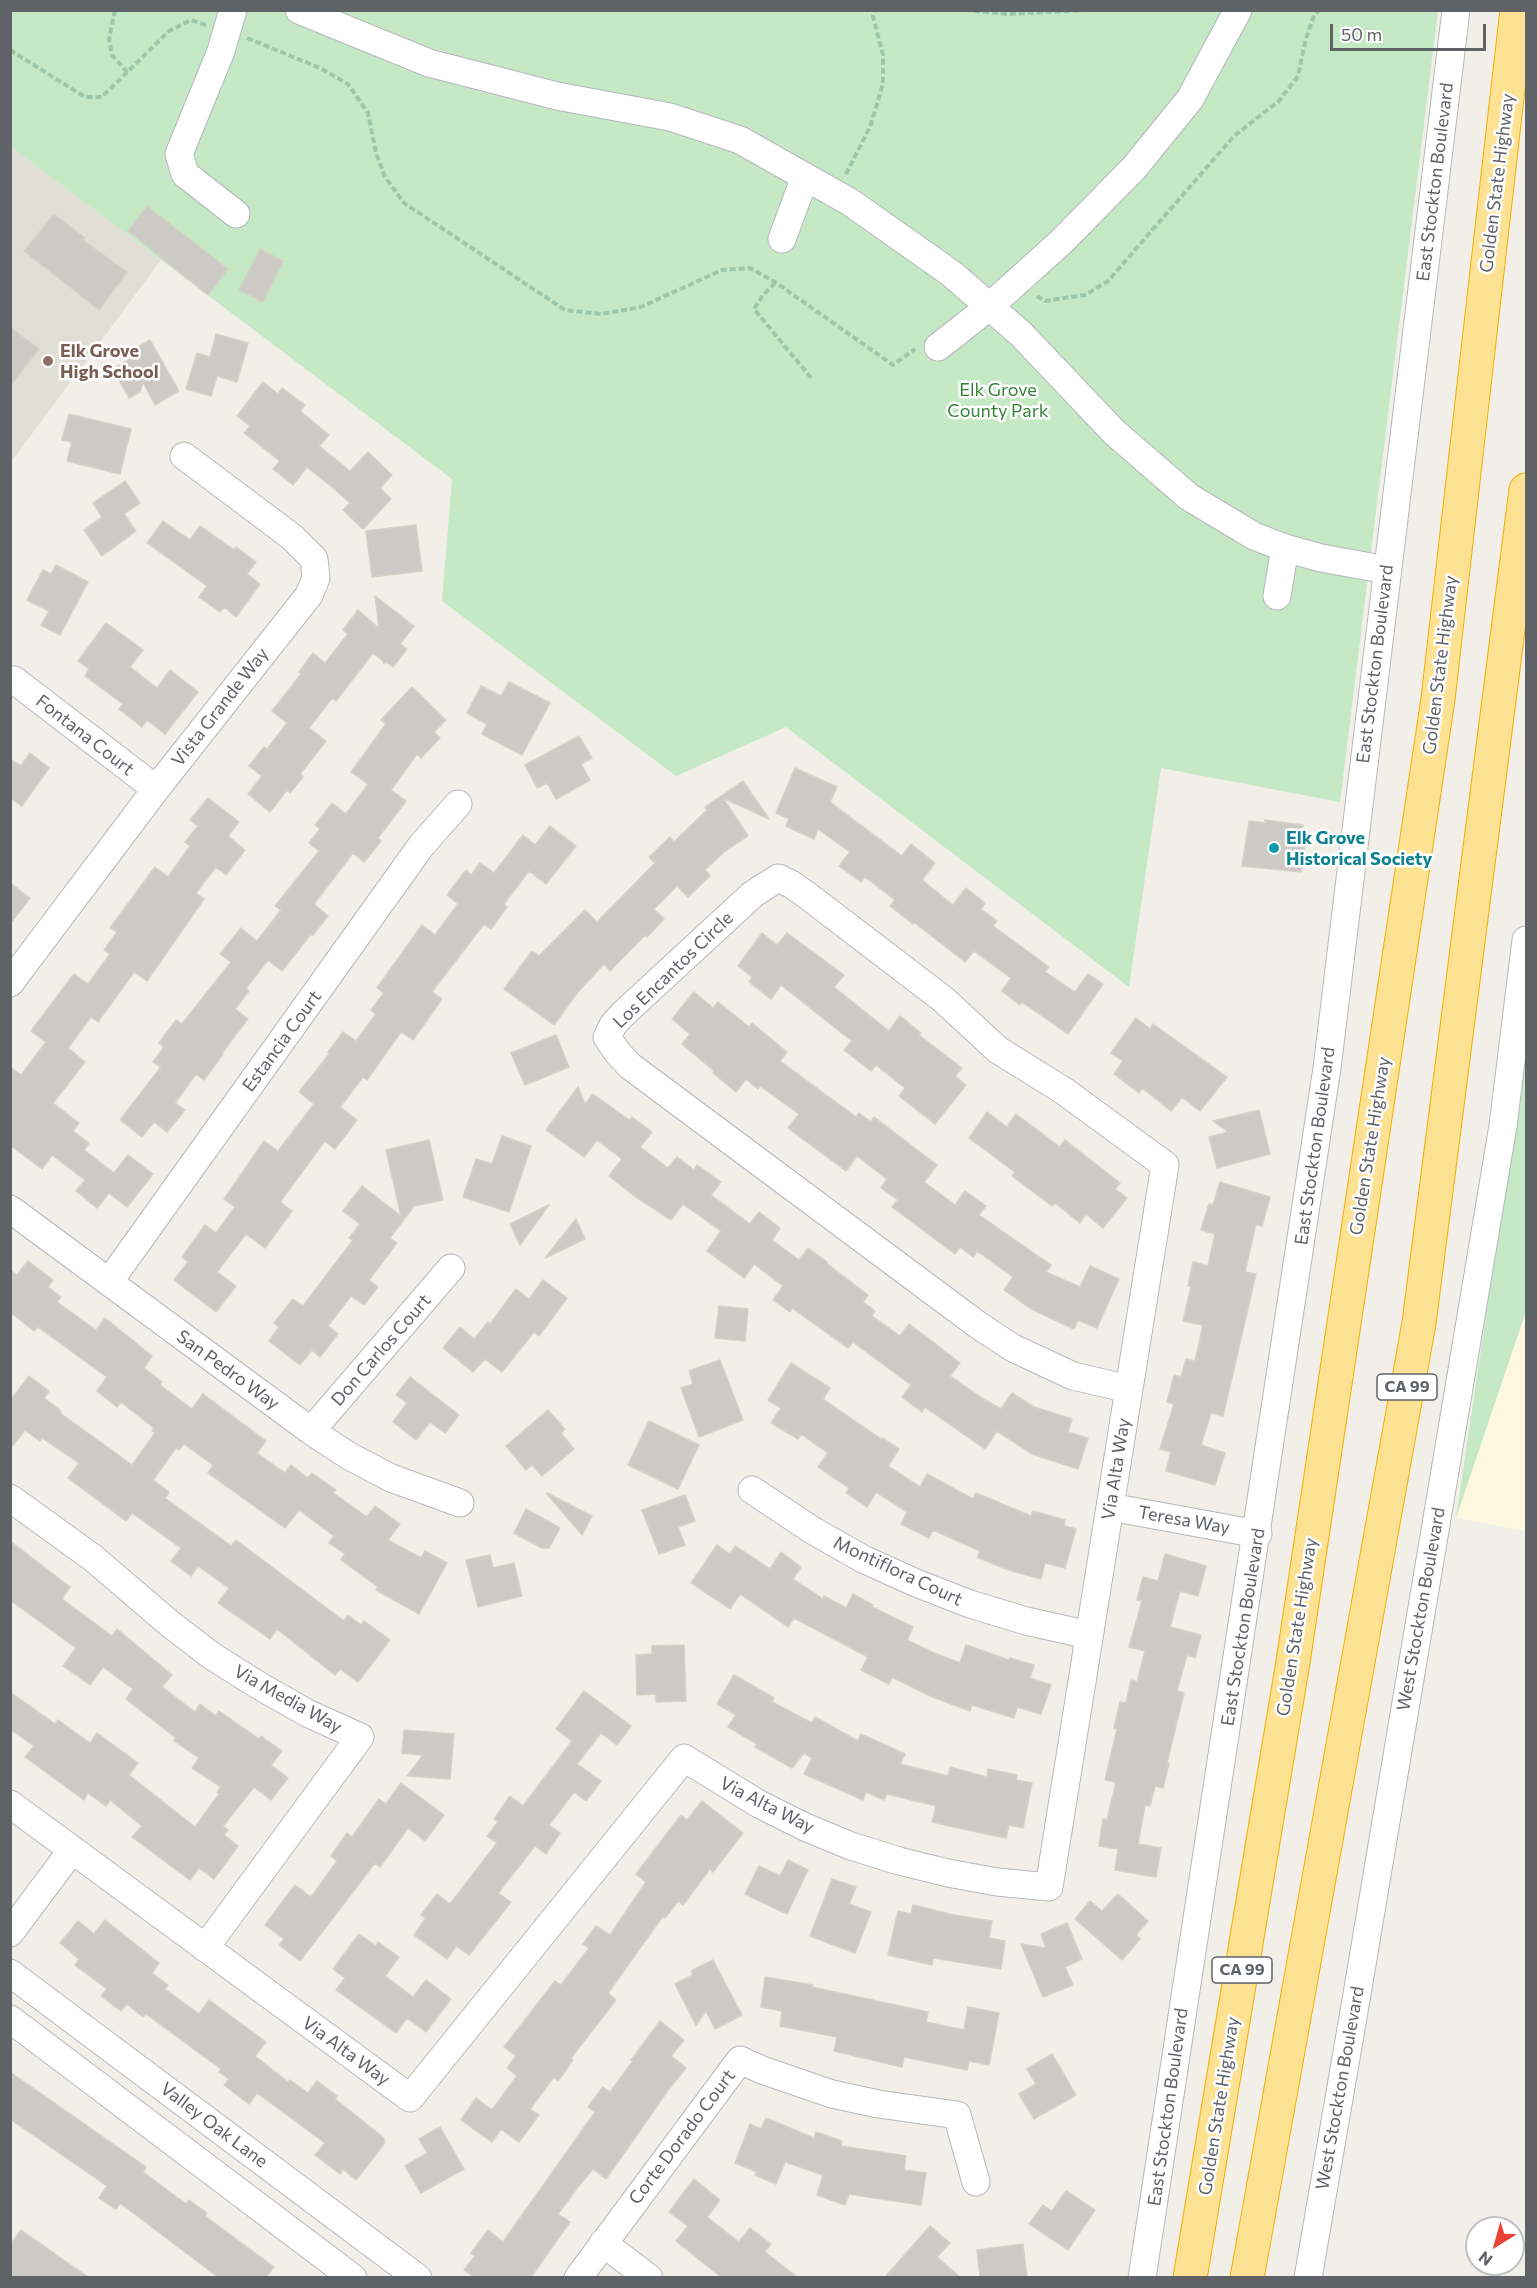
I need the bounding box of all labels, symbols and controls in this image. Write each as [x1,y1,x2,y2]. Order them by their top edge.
scale bar [1333,12,1489,50]
text: 50 m [1341,23,1382,45]
street label: East Stockton Boulevard [1412,81,1458,283]
street label: Golden State Highway [1475,92,1519,274]
place label: Elk Grove High School [60,340,159,382]
marker: Elk Grove High School [41,354,55,368]
park label: Elk Grove County Park [947,379,1049,422]
street label: East Stockton Boulevard [1352,563,1398,765]
street label: Golden State Highway [1418,574,1462,756]
street label: Vista Grande Way [167,643,273,771]
street label: Fontana Court [32,690,138,780]
place label: Elk Grove Historical Society [1286,827,1432,870]
marker: Elk Grove Historical Society [1267,841,1281,855]
street label: Los Encantos Circle [609,907,737,1033]
street label: Estancia Court [238,986,326,1096]
street label: East Stockton Boulevard [1290,1046,1340,1246]
street label: Golden State Highway [1345,1055,1395,1237]
street label: Don Carlos Court [327,1290,435,1410]
street label: San Pedro Way [172,1326,284,1414]
road number: CA 99 [1377,1374,1437,1400]
street label: Via Alta Way [1097,1416,1135,1522]
street label: Teresa Way [1136,1501,1232,1539]
street label: West Stockton Boulevard [1392,1506,1450,1712]
street label: East Stockton Boulevard [1217,1527,1269,1727]
street label: Montiflora Court [830,1532,966,1610]
street label: Golden State Highway [1272,1536,1322,1718]
street label: Via Media Way [230,1660,346,1738]
street label: Via Alta Way [716,1772,818,1838]
road number: CA 99 [1212,1957,1272,1983]
street label: West Stockton Boulevard [1311,1985,1369,2191]
street label: East Stockton Boulevard [1143,2007,1193,2207]
street label: Via Alta Way [298,2012,394,2090]
street label: Golden State Highway [1194,2015,1244,2197]
street label: Corte Dorado Court [624,2065,740,2209]
street label: Valley Oak Lane [156,2078,272,2172]
north arrow [1465,2216,1525,2276]
text: N [1475,2248,1496,2270]

